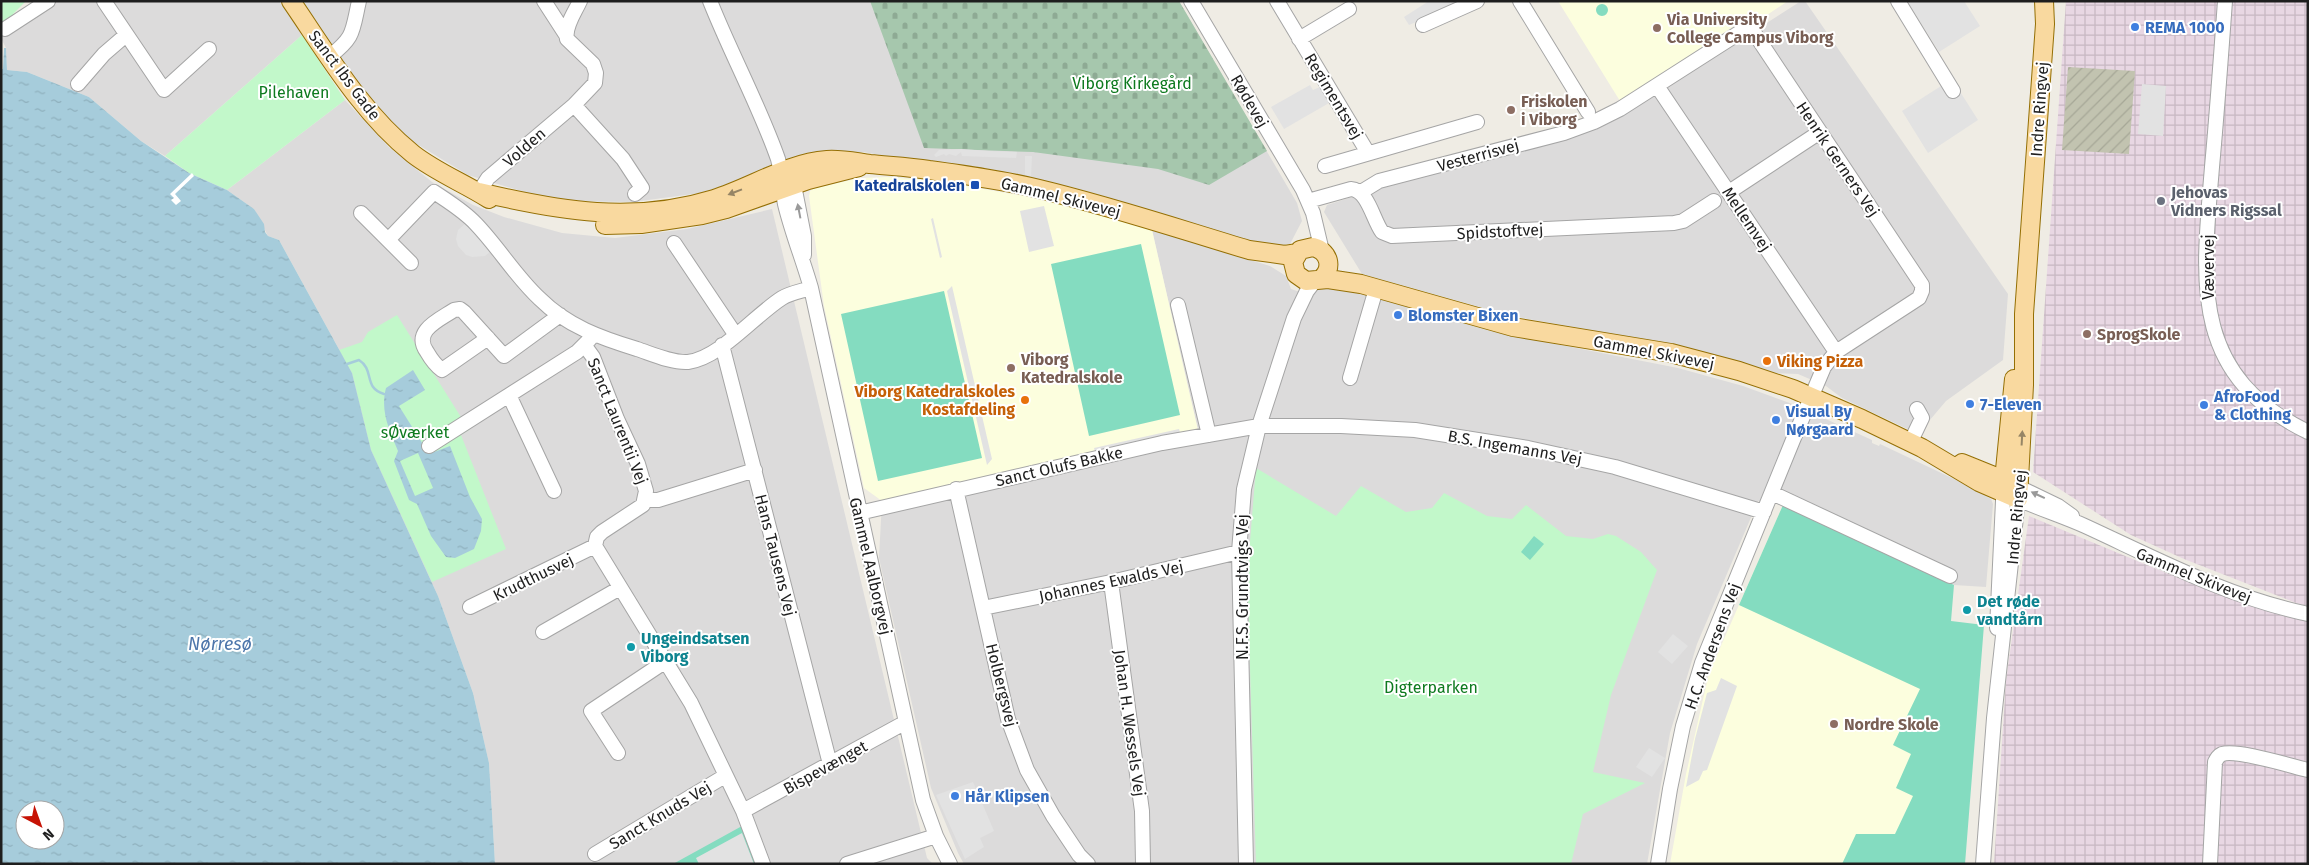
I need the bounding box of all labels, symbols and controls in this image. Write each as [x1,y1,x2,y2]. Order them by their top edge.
place label: Via University College Campus Viborg [1666,10,1834,47]
place label: REMA 1000 [2145,18,2225,37]
marker: REMA 1000 [2129,21,2141,33]
marker: Via University College Campus Viborg [1651,22,1663,34]
street label: Sanct Ibs Gade [305,27,385,124]
street label: Regimentsvej [1301,50,1367,143]
street label: Indre Ringvej [2027,61,2052,157]
street label: Rødevej [1227,71,1272,131]
park label: Viborg Kirkegård [1072,74,1192,93]
park label: Pilehaven [259,83,329,102]
place label: Friskolen i Viborg [1521,92,1588,129]
street label: Henrik Gerners Vej [1792,98,1883,220]
marker: Friskolen i Viborg [1505,104,1517,116]
street label: Volden [499,124,549,171]
street label: Vesterrisvej [1435,135,1521,176]
street label: Gammel Skivevej [999,173,1123,222]
place label: Katedralskolen [854,176,965,195]
marker: Katedralskolen [969,179,981,191]
street label: Mellemvej [1718,183,1775,255]
place label: Jehovas Vidners Rigssal [2170,183,2282,220]
one-way arrow [728,189,743,196]
marker: Jehovas Vidners Rigssal [2155,195,2167,207]
one-way arrow [795,203,803,218]
street label: Spidstoftvej [1456,220,1544,243]
street label: Vævervej [2199,234,2218,300]
place label: Blomster Bixen [1408,306,1519,325]
marker: Blomster Bixen [1392,309,1404,321]
place label: SprogSkole [2097,325,2181,344]
marker: SprogSkole [2081,328,2093,340]
street label: Gammel Skivevej [1592,331,1716,374]
place label: Viborg Katedralskole [1020,350,1123,387]
place label: Viking Pizza [1776,352,1863,371]
street label: Sanct Laurentii Vej [583,355,652,487]
marker: Viking Pizza [1761,355,1773,367]
marker: Viborg Katedralskole [1005,362,1017,374]
place label: Viborg Katedralskoles Kostafdeling [853,382,1015,419]
place label: AfroFood & Clothing [2213,387,2291,424]
marker: Viborg Katedralskoles Kostafdeling [1019,394,1031,406]
place label: 7-Eleven [1980,395,2042,414]
marker: 7-Eleven [1964,398,1976,410]
marker: AfroFood & Clothing [2198,399,2210,411]
place label: Visual By Nørgaard [1785,402,1854,439]
marker: Visual By Nørgaard [1770,414,1782,426]
park label: sØværket [381,423,449,442]
street label: B.S. Ingemanns Vej [1446,426,1583,469]
one-way arrow [2018,430,2026,446]
street label: Sanct Olufs Bakke [994,443,1125,490]
street label: Indre Ringvej [2003,469,2030,565]
one-way arrow [2031,491,2045,499]
street label: Hans Tausens Vej [751,492,800,618]
street label: Gammel Aalborgvej [845,496,896,637]
street label: N.F.S. Grundtvigs Vej [1233,514,1252,660]
street label: Gammel Skivevej [2133,544,2254,607]
street label: Krudthusvej [490,550,577,605]
street label: Johannes Ewalds Vej [1037,557,1185,606]
street label: H.C. Andersens Vej [1681,580,1744,712]
place label: Det røde vandtårn [1976,592,2043,629]
marker: Det røde vandtårn [1961,604,1973,616]
place label: Ungeindsatsen Viborg [640,629,750,666]
water label: Nørresø [188,633,252,655]
marker: Ungeindsatsen Viborg [625,641,637,653]
street label: Holbergsvej [982,641,1021,729]
street label: Johan H. Wessels Vej [1110,648,1149,798]
park label: Digterparken [1384,678,1478,697]
place label: Nordre Skole [1844,715,1939,734]
marker: Nordre Skole [1828,718,1840,730]
street label: Bispevænget [780,736,871,798]
street label: Sanct Knuds Vej [606,778,715,853]
place label: Hår Klipsen [965,787,1049,806]
marker: Hår Klipsen [949,790,961,802]
north arrow [15,800,65,850]
text: N [39,825,57,844]

